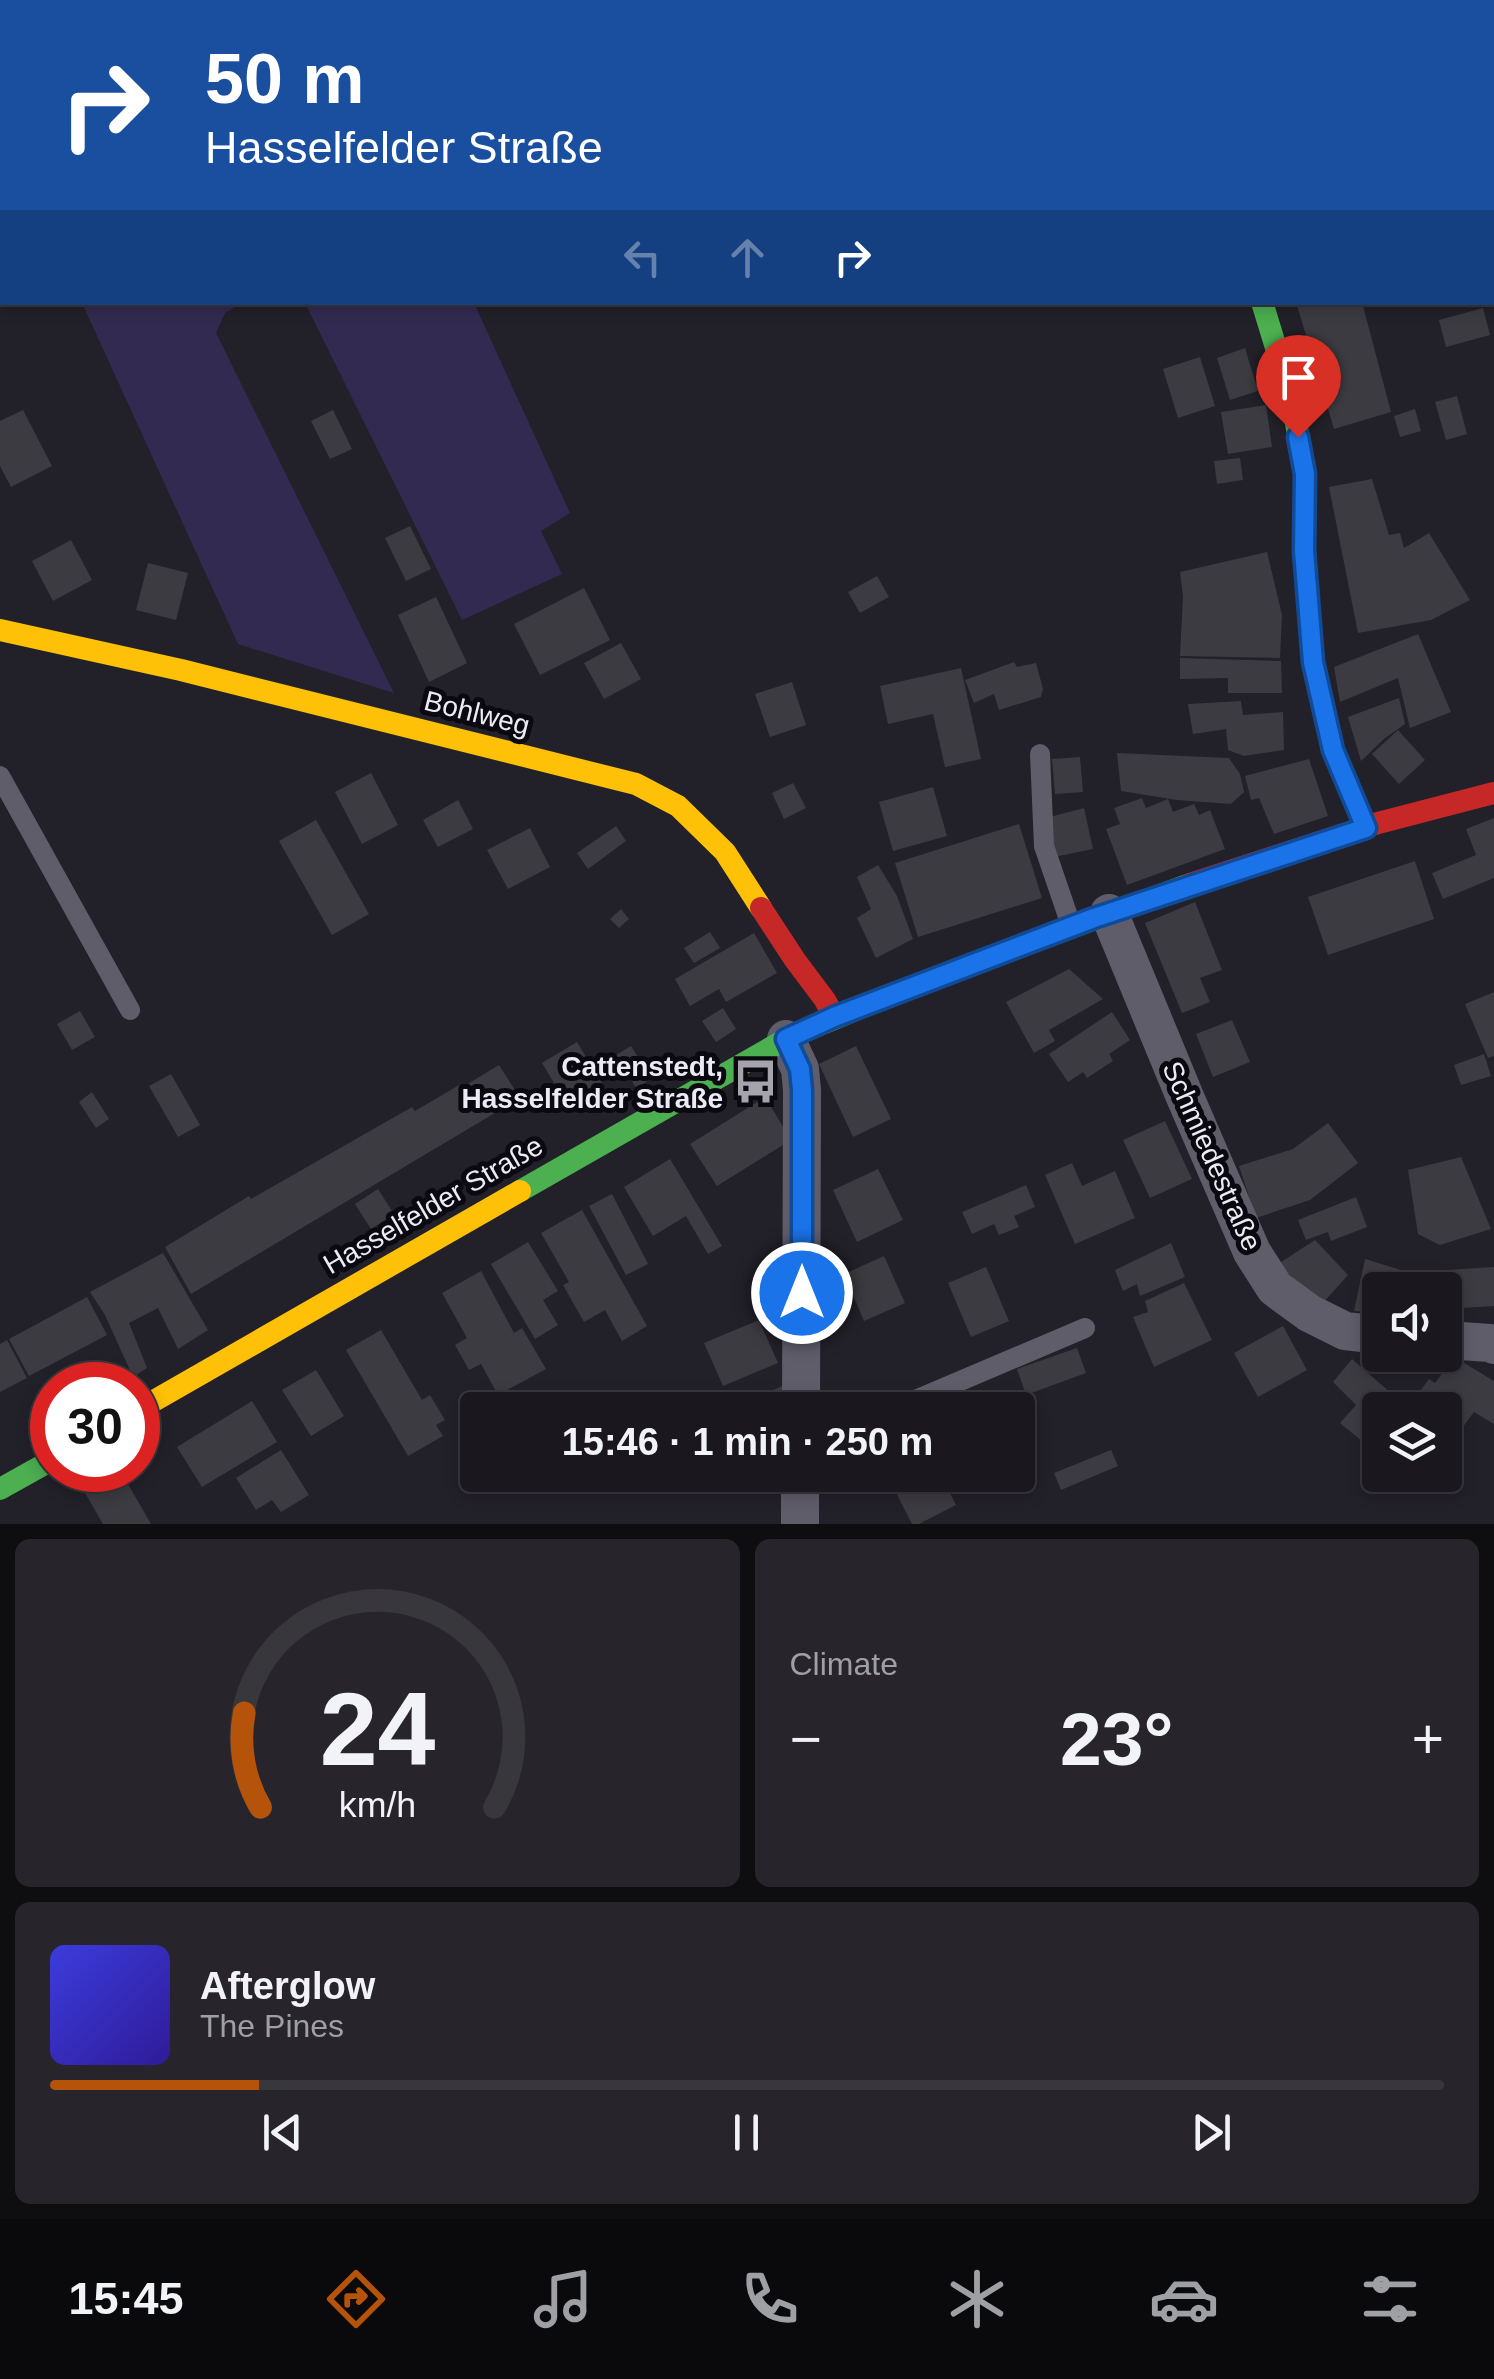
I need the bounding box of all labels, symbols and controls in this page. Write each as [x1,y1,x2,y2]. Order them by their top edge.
icon: right [40,40,170,170]
text: 50 m [205,40,365,118]
text: Hasselfelder Straße [205,122,603,173]
icon: left [615,230,670,285]
icon: ahead [720,230,775,285]
icon: right [825,230,880,285]
pin [1256,335,1341,438]
icon: arrive [1271,350,1326,405]
street label: Bohlweg [421,685,533,741]
place label: Cattenstedt, Hasselfelder Straße [462,1051,723,1114]
street label: Schmiedestraße [1156,1057,1268,1255]
bus stop icon: Cattenstedt, Hasselfelder Straße [732,1058,780,1106]
street label: Hasselfelder Straße [318,1130,548,1280]
position arrow [750,1241,854,1345]
map controls [1362,1272,1462,1492]
button: sound [1362,1272,1462,1372]
speed limit sign: 30 [30,1362,160,1492]
button: layers [1362,1392,1462,1492]
text: 15:46 · 1 min · 250 m [562,1421,933,1463]
text: Climate [790,1646,898,1682]
text: 24 [319,1671,435,1787]
text: 23° [1060,1697,1173,1781]
text: − [790,1708,822,1770]
text: + [1412,1708,1444,1770]
text: km/h [339,1785,416,1825]
text: Afterglow [200,1965,375,2007]
text: The Pines [200,2008,344,2044]
icon: previous [255,2105,310,2160]
icon: pause [719,2105,774,2160]
icon: next [1184,2105,1239,2160]
icon: directions [321,2264,391,2334]
icon: music [528,2264,598,2334]
icon: phone [735,2264,805,2334]
icon: climate [942,2264,1012,2334]
icon: car [1149,2264,1219,2334]
icon: filters [1355,2264,1425,2334]
text: 15:45 [68,2273,184,2324]

